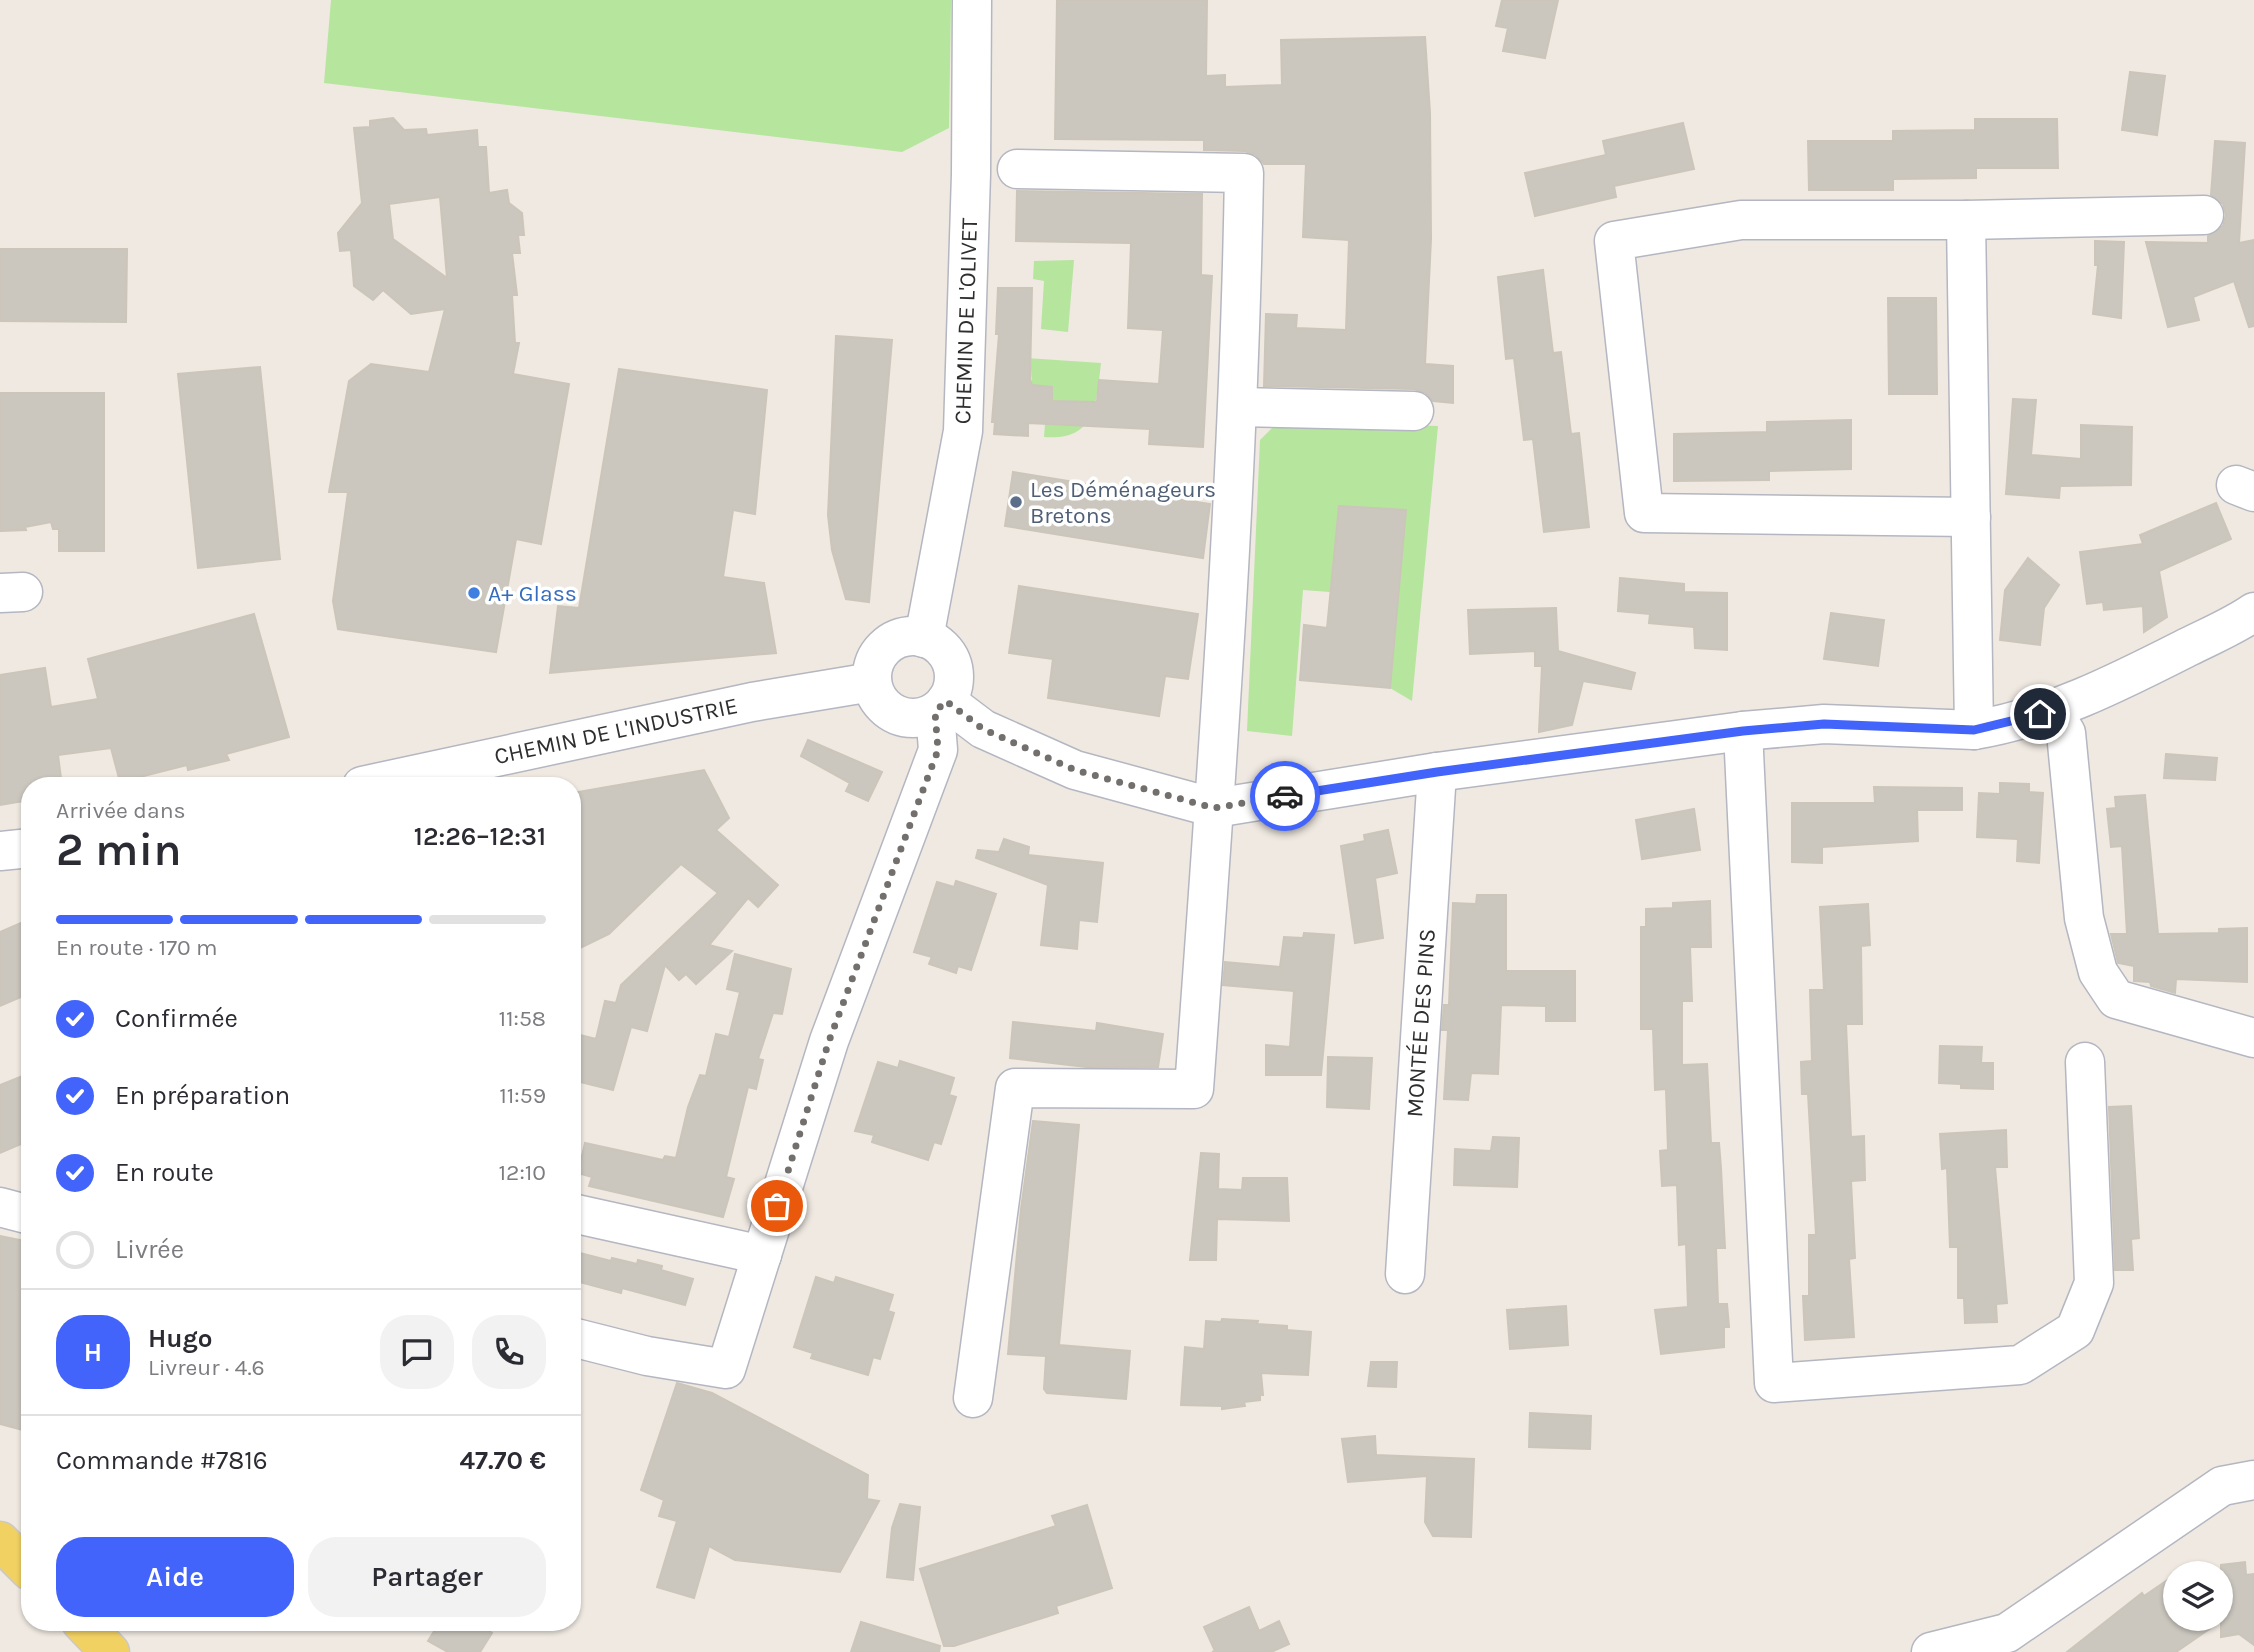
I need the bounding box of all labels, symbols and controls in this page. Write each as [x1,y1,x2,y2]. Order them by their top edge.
street label: CHEMIN DE L'OLIVET [949,217,983,425]
place label: Les Déménageurs Bretons [1030,476,1216,529]
marker: Les Déménageurs Bretons [1008,494,1024,510]
place label: A+ Glass [488,580,577,607]
marker: A+ Glass [466,585,482,601]
pin [2010,684,2070,744]
street label: CHEMIN DE L'INDUSTRIE [492,692,740,770]
icon: home [2021,695,2059,733]
courier [1250,761,1320,831]
icon: car [1266,777,1304,815]
text: Arrivée dans [56,797,186,824]
text: 12:26–12:31 [414,821,546,852]
text: 2 min [56,823,182,877]
street label: MONTÉE DES PINS [1401,928,1441,1118]
text: En route · 170 m [56,934,218,961]
icon: check [56,1000,94,1038]
text: Confirmée [115,1003,238,1034]
text: 11:58 [498,1005,546,1032]
icon: check [56,1077,94,1115]
text: En préparation [115,1080,290,1111]
text: 11:59 [499,1082,546,1109]
icon: check [56,1154,94,1192]
text: En route [115,1157,214,1188]
text: 12:10 [499,1159,546,1186]
pin [747,1176,807,1236]
icon: bag [758,1187,796,1225]
text: Livrée [115,1234,184,1265]
button: chat [380,1315,454,1389]
button: phone [472,1315,546,1389]
text: Hugo [148,1323,213,1354]
text: H [84,1337,102,1368]
text: Livreur · 4.6 [148,1354,265,1381]
text: Commande #7816 [56,1445,268,1476]
text: 47.70 € [460,1445,546,1476]
button: Aide [56,1537,294,1617]
button: Partager [308,1537,546,1617]
map controls [2163,1561,2233,1631]
button: layers [2163,1561,2233,1631]

